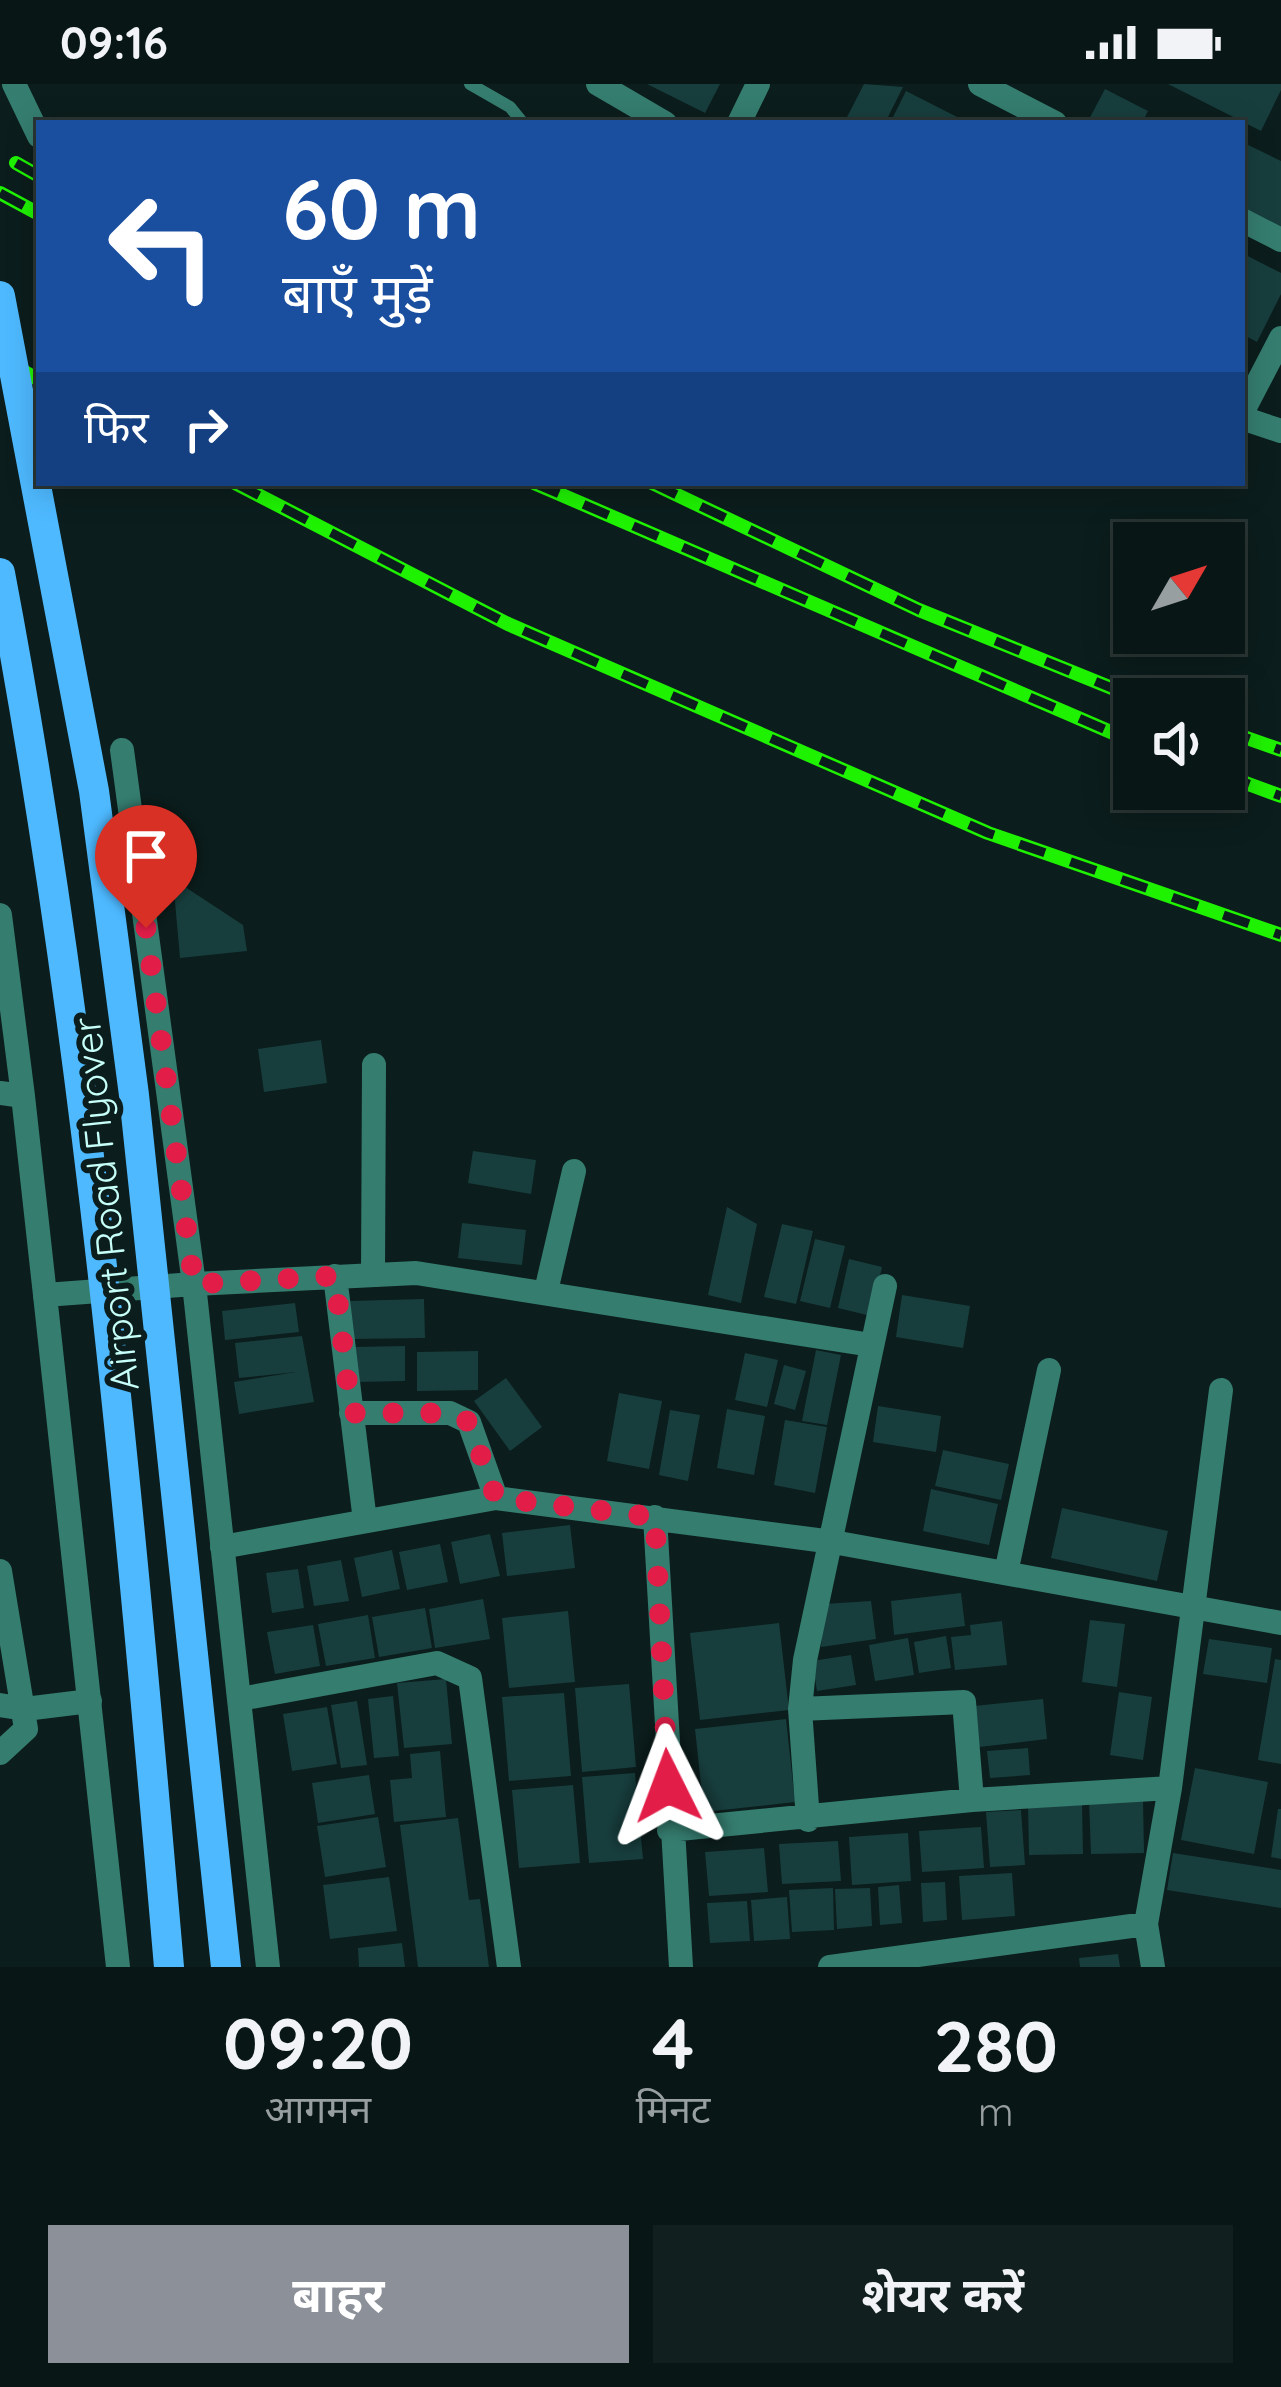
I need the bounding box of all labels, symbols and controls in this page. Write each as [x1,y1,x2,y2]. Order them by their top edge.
text: 09:16 [60,14,168,70]
text: 60 m [282,155,481,260]
icon: left [84,168,240,324]
text: बाएँ मुड़ें [282,259,433,327]
icon: right [173,396,239,462]
text: फिर [84,398,149,454]
north arrow [1113,522,1245,654]
map controls [1113,522,1245,810]
button: sound [1113,678,1245,810]
pin [95,805,197,928]
icon: arrive [113,823,179,889]
street label: Airport Road Flyover [61,1015,149,1393]
position arrow [605,1723,731,1849]
text: 09:20 [223,1997,413,2087]
text: 4 [652,1997,694,2087]
text: 280 [933,2000,1058,2090]
text: आगमन [264,2084,371,2133]
text: मिनट [636,2084,711,2133]
text: m [978,2087,1014,2136]
button: बाहर [48,2225,629,2363]
button: शेयर करें [653,2225,1233,2363]

